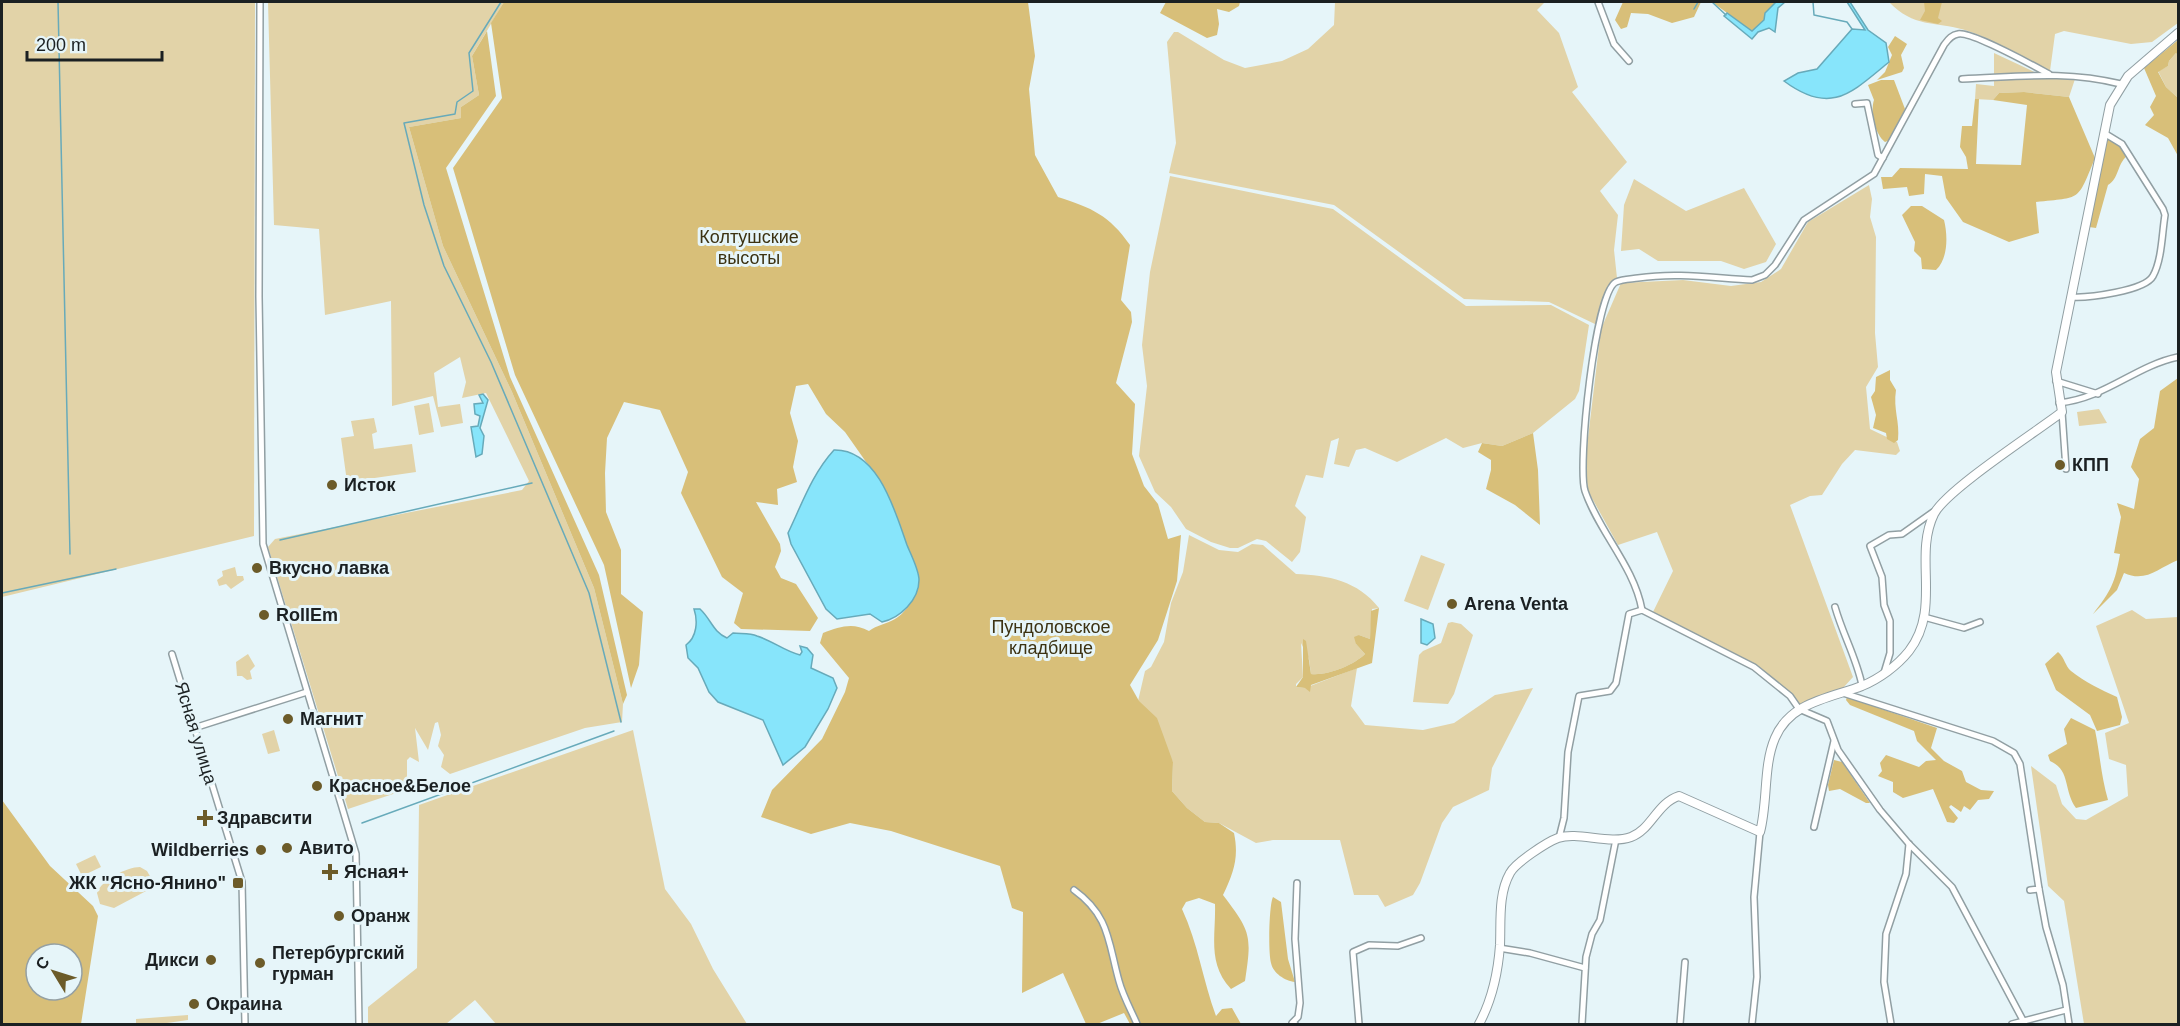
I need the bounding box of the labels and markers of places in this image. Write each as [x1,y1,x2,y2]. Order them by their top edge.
place label: КПП [2072,455,2109,475]
marker: КПП [2053,458,2067,472]
place label: Исток [344,475,397,495]
marker: Исток [325,478,339,492]
place label: Вкусно лавка [269,558,390,578]
marker: Вкусно лавка [250,561,264,575]
place label: Arena Venta [1464,594,1569,614]
marker: Arena Venta [1445,597,1459,611]
place label: RollEm [276,605,338,625]
marker: RollEm [257,608,271,622]
place label: Магнит [300,709,364,729]
marker: Магнит [281,712,295,726]
place label: Красное&Белое [329,776,471,796]
marker: Красное&Белое [310,779,324,793]
place label: Здравсити [217,808,312,828]
marker: Здравсити [198,811,212,825]
place label: Авито [299,838,354,858]
place label: Wildberries [151,840,249,860]
marker: Авито [280,841,294,855]
marker: Wildberries [254,843,268,857]
place label: Ясная+ [344,862,409,882]
marker: Ясная+ [321,863,339,881]
place label: ЖК "Ясно-Янино" [68,873,226,893]
marker: ЖК "Ясно-Янино" [231,876,245,890]
place label: Оранж [351,906,410,926]
marker: Оранж [332,909,346,923]
place label: Петербургский гурман [272,943,405,984]
place label: Дикси [145,950,199,970]
marker: Дикси [204,953,218,967]
marker: Петербургский гурман [253,956,267,970]
place label: Окраина [206,994,283,1014]
marker: Окраина [187,997,201,1011]

